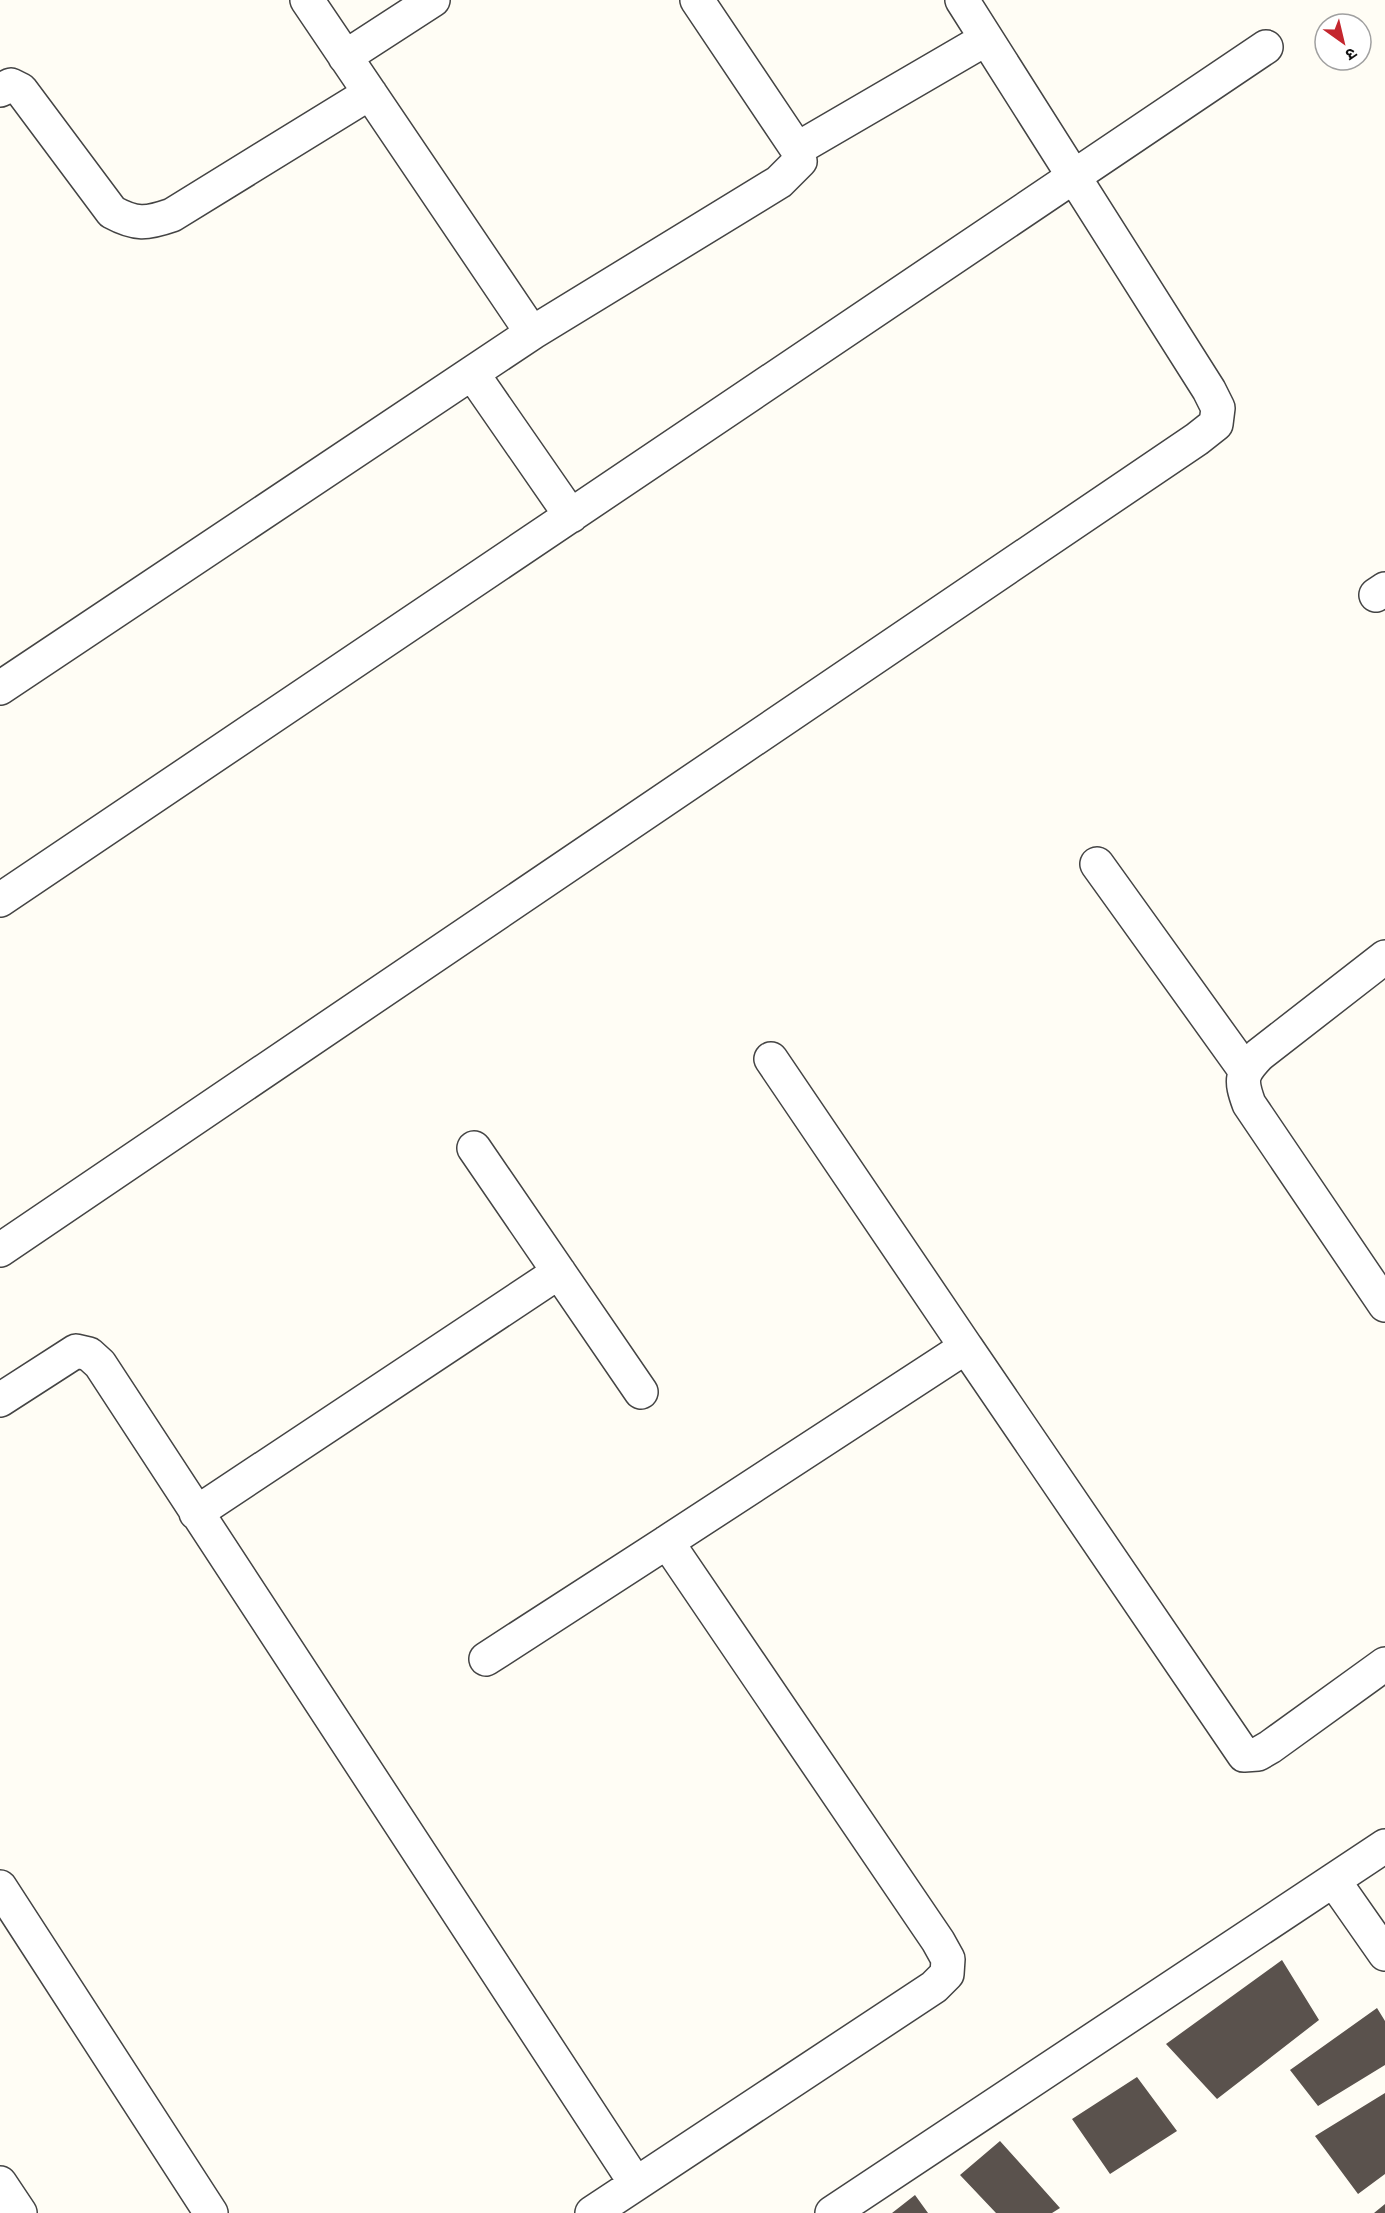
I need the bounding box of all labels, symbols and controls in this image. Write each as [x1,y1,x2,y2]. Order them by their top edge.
north arrow [1313,12,1373,72]
text: उ [1341,44,1361,67]

